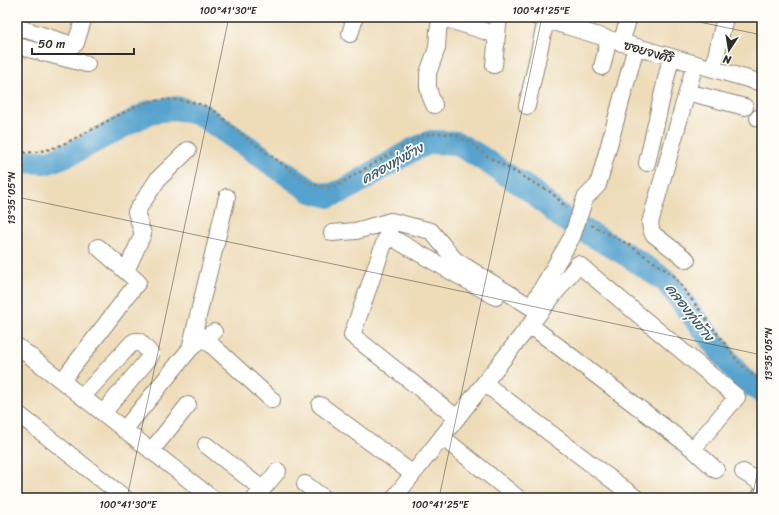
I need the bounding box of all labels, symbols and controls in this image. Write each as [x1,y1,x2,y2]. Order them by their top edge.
text: 100°41'30"E [200,2,258,20]
text: 100°41'25"E [512,2,571,20]
scale bar [32,30,134,56]
north arrow [709,30,749,70]
text: 50 m [38,33,65,55]
street label: ซอยจงศิริ [621,33,678,70]
text: N [721,49,734,70]
water label: คลองทุ่งช้าง [356,135,430,191]
text: 13°35'05"N [3,171,21,224]
water label: คลองทุ่งช้าง [659,278,722,349]
text: 13°35'05"N [760,327,778,380]
text: 100°41'30"E [100,496,158,514]
text: 100°41'25"E [411,496,470,514]

